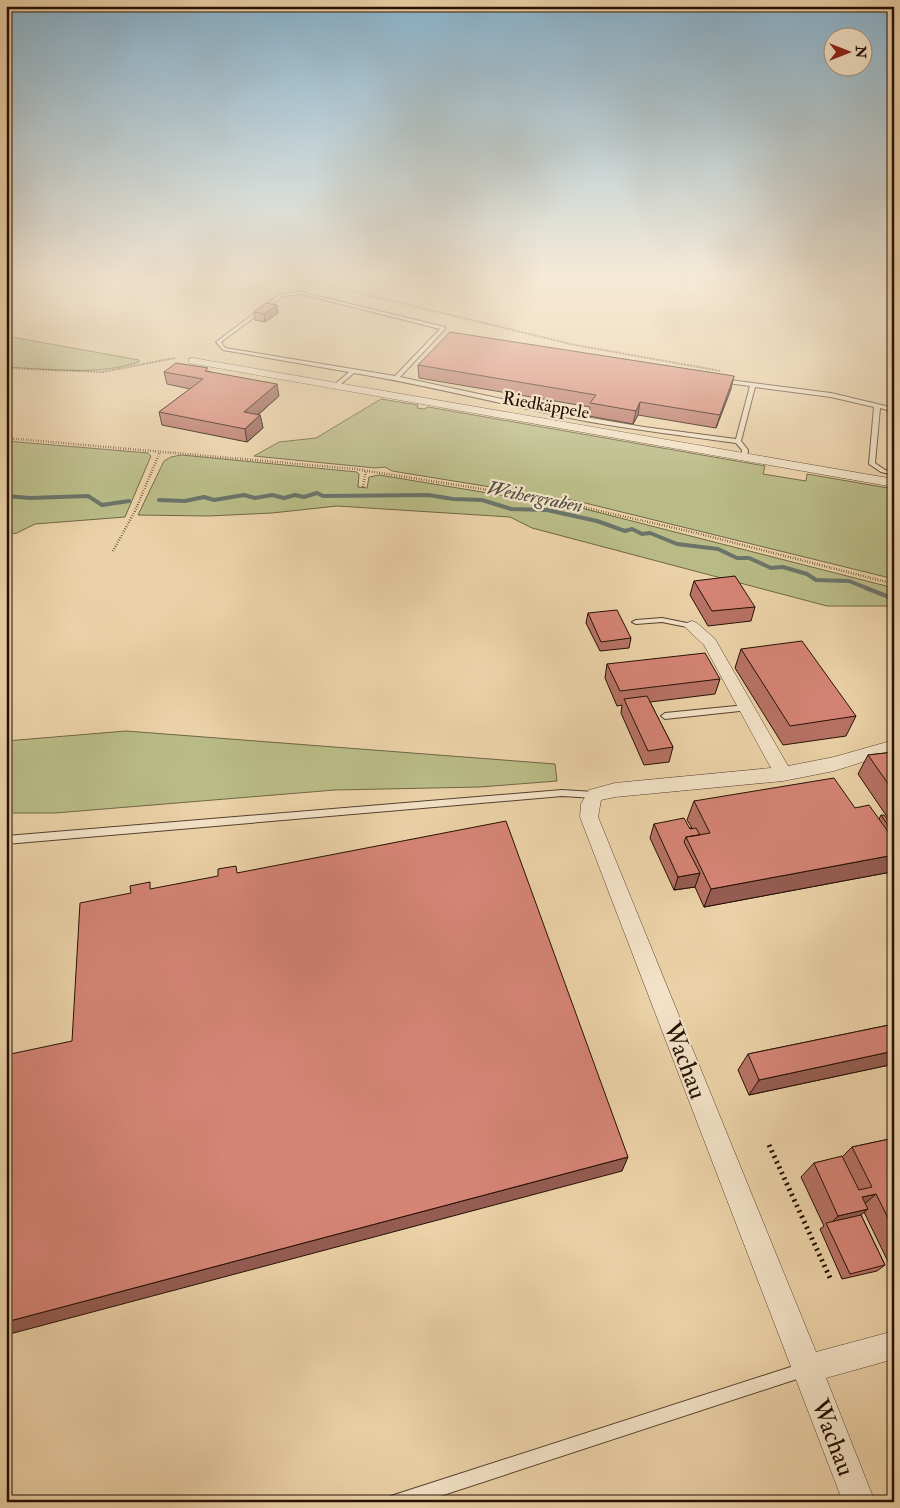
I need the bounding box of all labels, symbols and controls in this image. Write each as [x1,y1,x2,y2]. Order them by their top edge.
north arrow [822,28,872,78]
text: N [852,45,869,59]
street label: Riedkäppele [501,387,592,425]
water label: Weihergraben [485,476,585,518]
street label: Wachau [655,1017,713,1103]
street label: Wachau [803,1394,861,1480]

